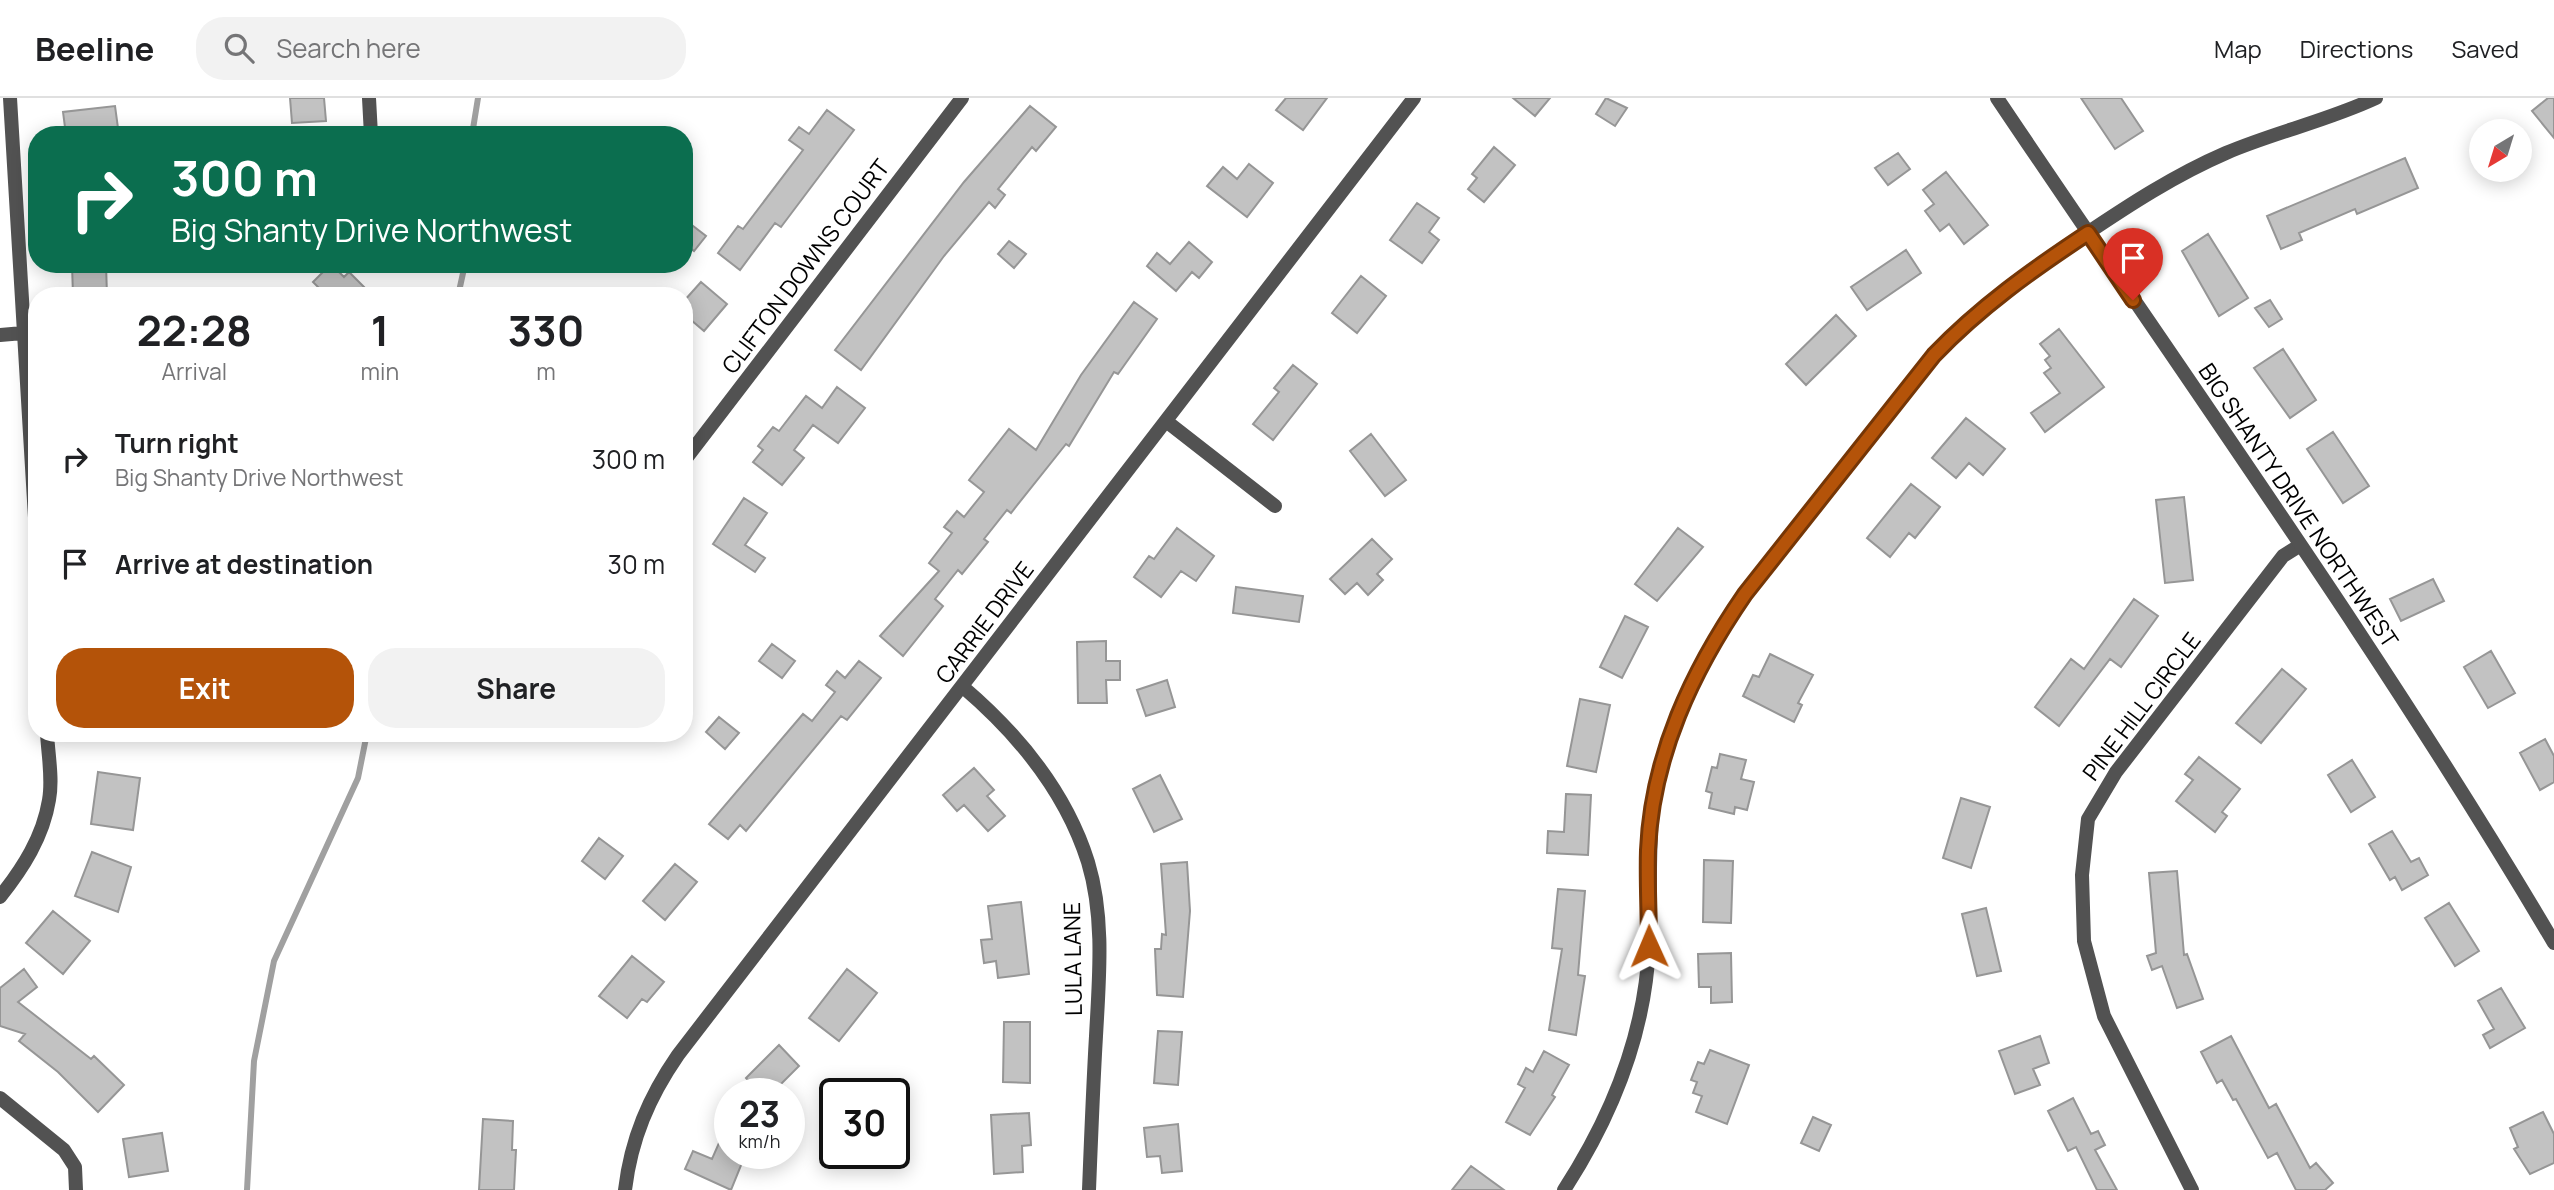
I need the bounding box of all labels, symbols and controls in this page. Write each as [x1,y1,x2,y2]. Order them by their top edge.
search box [196,17,686,80]
text: Beeline [35,26,154,71]
icon: search [220,29,258,67]
text: Search here [276,30,421,66]
text: Map [2214,32,2262,65]
text: Directions [2300,32,2413,65]
text: Saved [2451,32,2519,65]
north arrow [2469,119,2532,182]
map controls [2469,119,2532,182]
text: 300 m [171,144,318,211]
street label: CLIFTON DOWNS COURT [714,152,896,380]
icon: right [56,154,147,245]
text: Big Shanty Drive Northwest [171,208,572,252]
pin [2103,228,2163,300]
icon: arrive [2114,239,2152,277]
text: 22:28 [137,301,252,359]
text: 1 [371,301,389,359]
text: 330 [508,301,584,359]
text: Arrival [161,355,227,387]
text: min [361,355,399,387]
text: m [536,355,556,387]
street label: BIG SHANTY DRIVE NORTHWEST [2192,357,2407,654]
text: Turn right [115,425,239,461]
icon: right [56,440,94,478]
text: 300 m [592,441,665,477]
text: Big Shanty Drive Northwest [115,461,403,493]
icon: arrive [56,545,94,583]
text: Arrive at destination [115,546,373,582]
text: 30 m [608,546,665,582]
street label: CARRIE DRIVE [928,554,1040,690]
street label: PINE HILL CIRCLE [2075,625,2207,787]
button: Exit [56,648,354,728]
button: Share [368,648,665,728]
street label: LULA LANE [1055,902,1089,1016]
position arrow [1612,909,1686,983]
speed limit sign: 30 [819,1078,910,1169]
text: 23 [739,1090,780,1138]
text: km/h [739,1129,780,1153]

